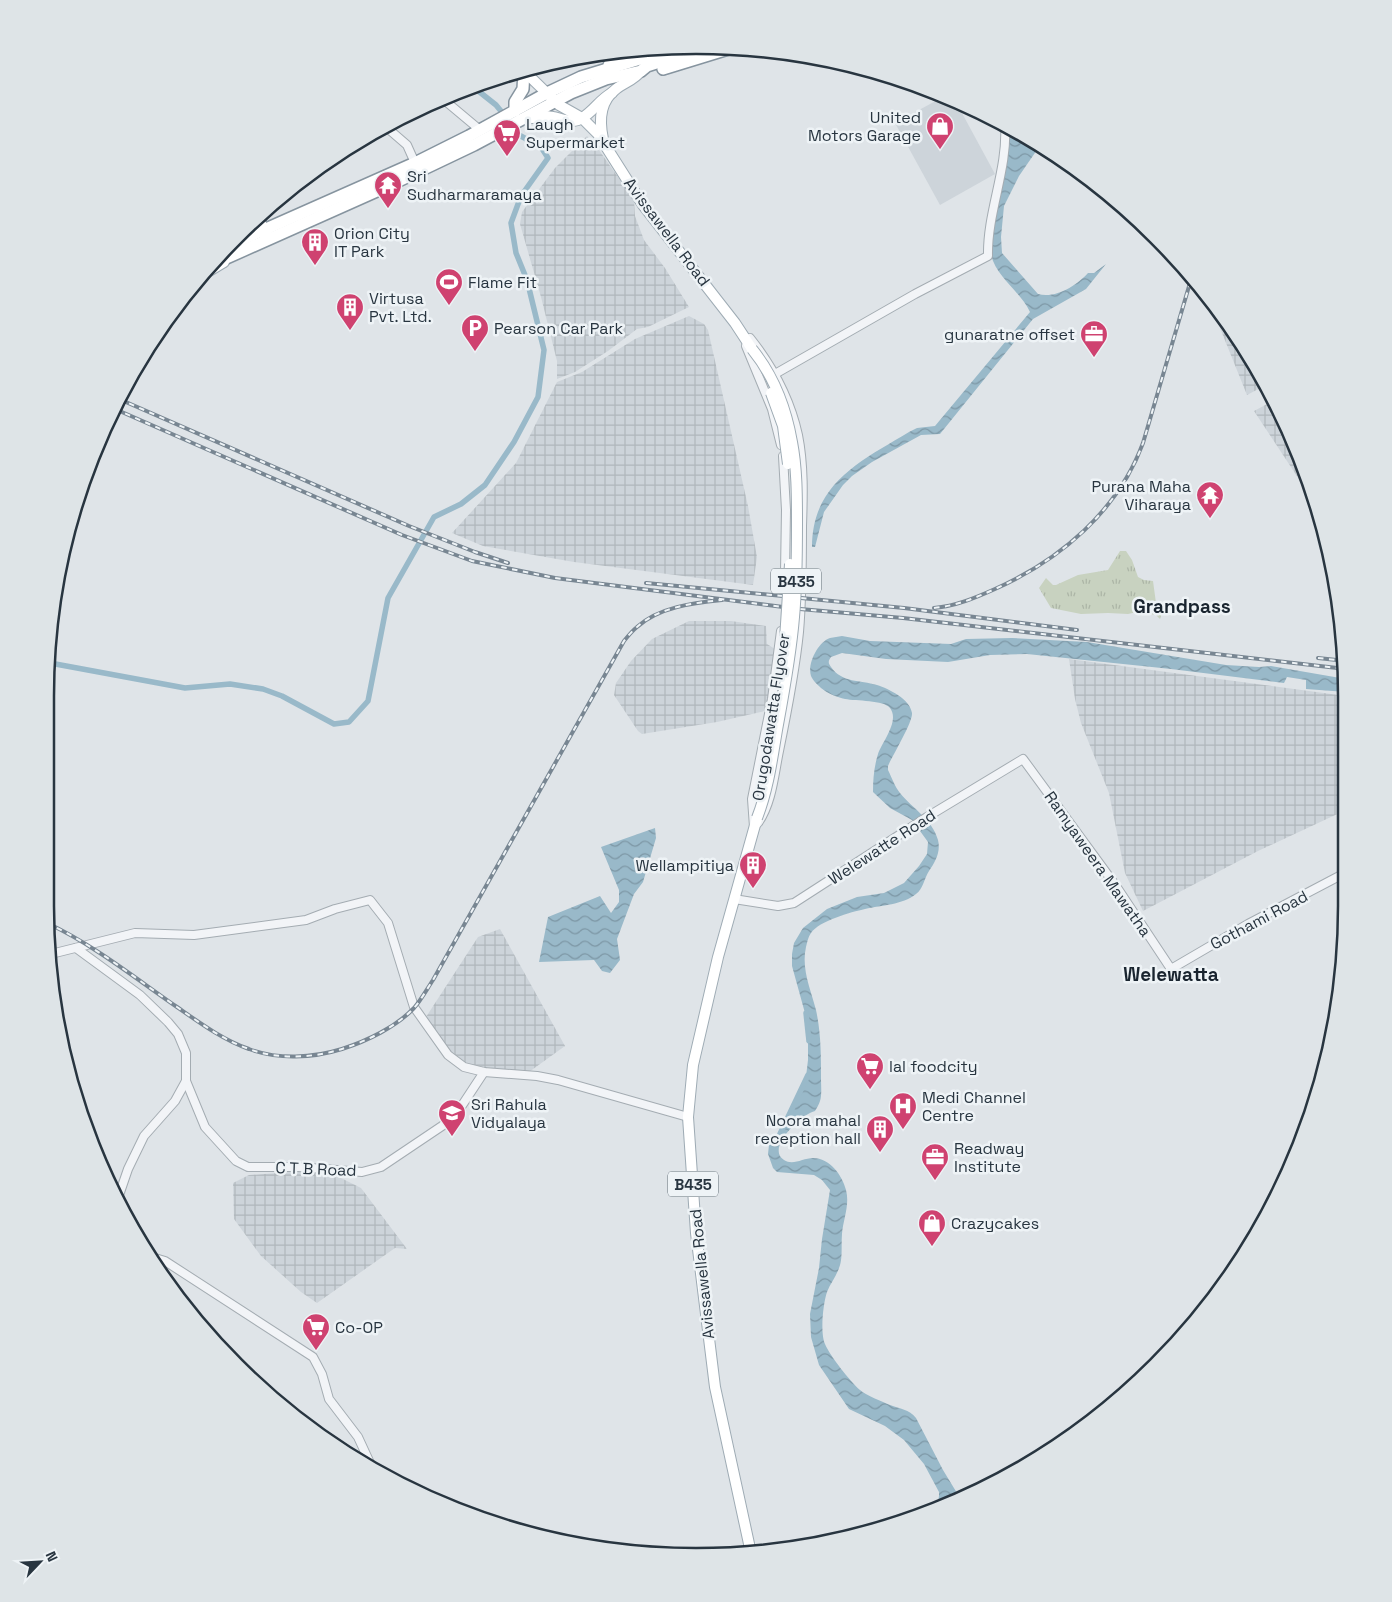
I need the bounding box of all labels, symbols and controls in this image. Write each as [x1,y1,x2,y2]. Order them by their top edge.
place label: United Motors Garage [808,107,921,146]
shop icon: United Motors Garage [925,111,955,150]
place label: Laugh Supermarket [526,114,625,153]
supermarket icon: Laugh Supermarket [492,118,522,157]
place label: Sri Sudharmaramaya [407,166,542,205]
temple icon: Sri Sudharmaramaya [373,170,403,209]
street label: Avissawella Road [619,173,715,291]
place label: Orion City IT Park [334,223,410,262]
building icon: Orion City IT Park [300,227,330,266]
sports icon: Flame Fit [434,267,464,306]
place label: Flame Fit [468,272,537,293]
place label: Virtusa Pvt. Ltd. [369,288,432,327]
building icon: Virtusa Pvt. Ltd. [335,292,365,331]
parking icon: Pearson Car Park [460,313,490,352]
place label: Pearson Car Park [494,318,623,339]
office icon: gunaratne offset [1079,319,1109,358]
place label: gunaratne offset [944,324,1075,345]
place label: Purana Maha Viharaya [1091,476,1191,515]
temple icon: Purana Maha Viharaya [1195,480,1225,519]
road number: B435 [771,568,821,594]
district label: Grandpass [1133,594,1231,619]
street label: Orugodawatta Flyover [747,632,795,802]
street label: Ramyaweera Mawatha [1040,787,1156,941]
street label: Welewatte Road [824,804,940,890]
building icon: Wellampitiya [738,850,768,889]
place label: Wellampitiya [635,855,734,876]
street label: Gothami Road [1207,885,1311,955]
district label: Welewatta [1123,962,1219,987]
supermarket icon: lal foodcity [855,1051,885,1090]
place label: lal foodcity [889,1056,978,1077]
place label: Medi Channel Centre [922,1087,1026,1126]
hospital icon: Medi Channel Centre [888,1091,918,1130]
place label: Sri Rahula Vidyalaya [471,1094,547,1133]
school or university icon: Sri Rahula Vidyalaya [437,1098,467,1137]
place label: Noora mahal reception hall [755,1110,861,1149]
building icon: Noora mahal reception hall [865,1114,895,1153]
place label: Readway Institute [954,1138,1024,1177]
office icon: Readway Institute [920,1142,950,1181]
street label: C T B Road [275,1157,357,1181]
road number: B435 [668,1172,718,1196]
street label: Avissawella Road [685,1208,719,1340]
shop icon: Crazycakes [917,1208,947,1247]
place label: Crazycakes [951,1213,1039,1234]
supermarket icon: Co-OP [301,1312,331,1351]
place label: Co-OP [335,1317,383,1338]
north arrow [15,1537,65,1587]
text: N [42,1548,62,1565]

